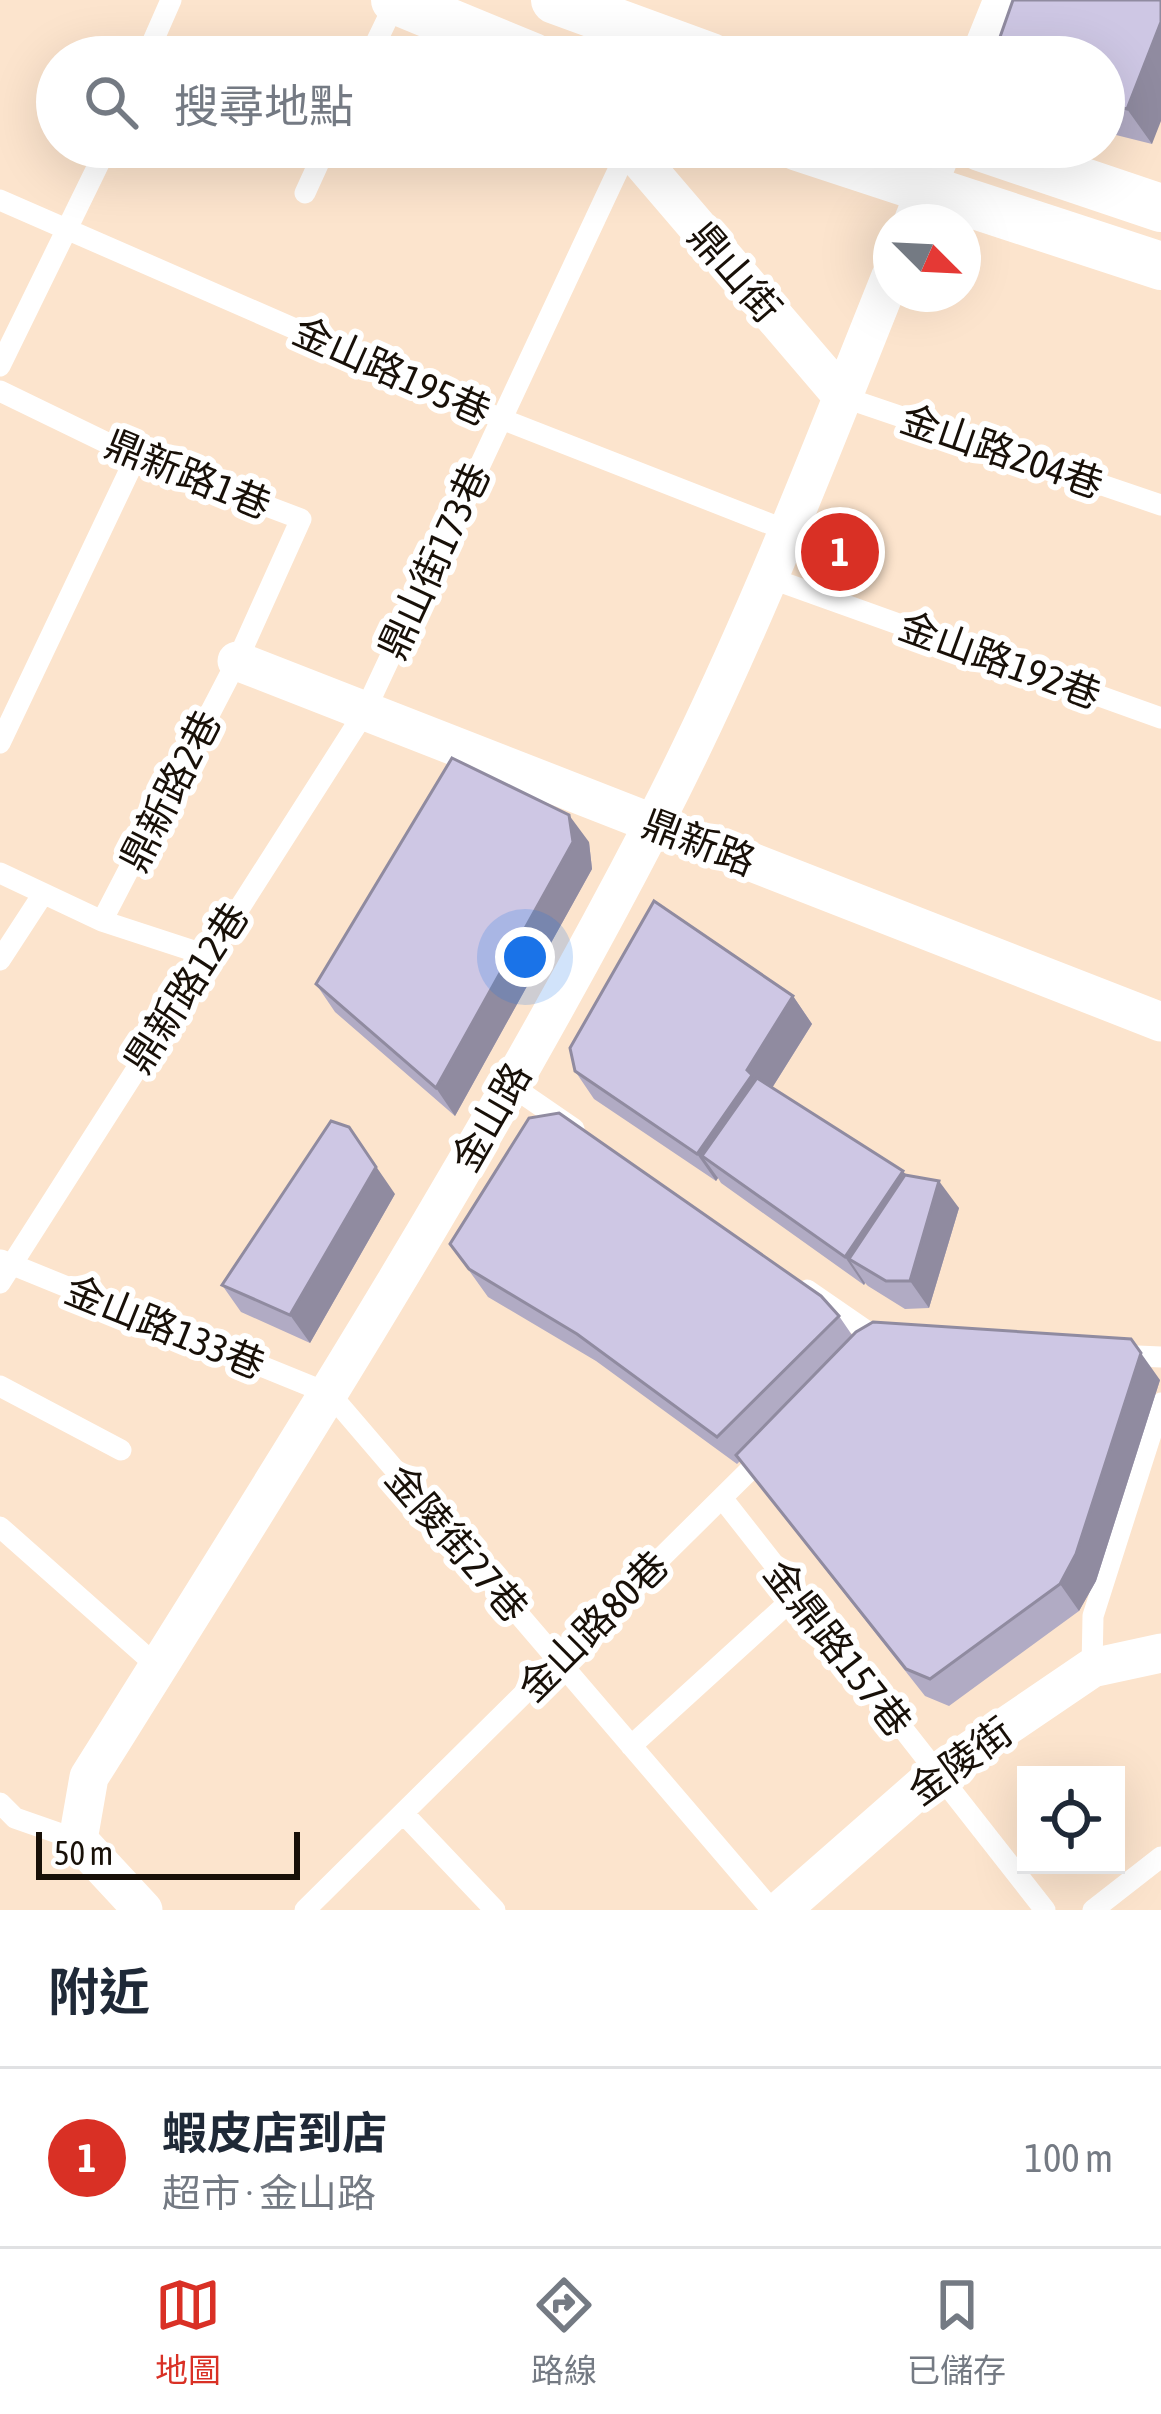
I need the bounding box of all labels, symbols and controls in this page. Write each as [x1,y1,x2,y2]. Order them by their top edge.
search box [36,36,1125,168]
icon: search [78,69,144,135]
text: 搜尋地點 [174,80,354,132]
north arrow [873,204,981,312]
street label: 鼎山街 [680,213,790,331]
street label: 金山路195巷 [287,308,497,434]
street label: 金山路204巷 [895,396,1109,506]
street label: 鼎新路1巷 [99,421,277,527]
street label: 鼎山街173巷 [369,456,499,666]
pin: 1 [801,507,879,597]
street label: 金山路192巷 [893,603,1107,717]
street label: 鼎新路2巷 [111,703,229,879]
street label: 鼎新路 [636,800,762,884]
street label: 鼎新路12巷 [115,895,257,1081]
your location [495,927,555,987]
street label: 金山路 [443,1055,539,1179]
street label: 金山路133巷 [59,1267,271,1387]
street label: 金陵街27巷 [377,1456,537,1630]
street label: 金山路80巷 [509,1542,677,1710]
street label: 金鼎路157巷 [756,1551,920,1745]
street label: 金陵街 [900,1709,1020,1813]
map controls [1017,1766,1125,1874]
button: locate [1017,1766,1125,1874]
scale bar [36,1826,300,1879]
text: 50 m [54,1834,113,1872]
text: 附近 [48,1962,150,2021]
text: 蝦皮店到店 [162,2107,387,2159]
text: 1 [78,2136,96,2180]
text: 100 m [1025,2136,1113,2180]
text: 超市 · 金山路 [162,2171,376,2215]
tab: 地圖 [155,2272,221,2392]
tab: 路線 [531,2272,597,2392]
tab: 已儲存 [907,2272,1006,2392]

